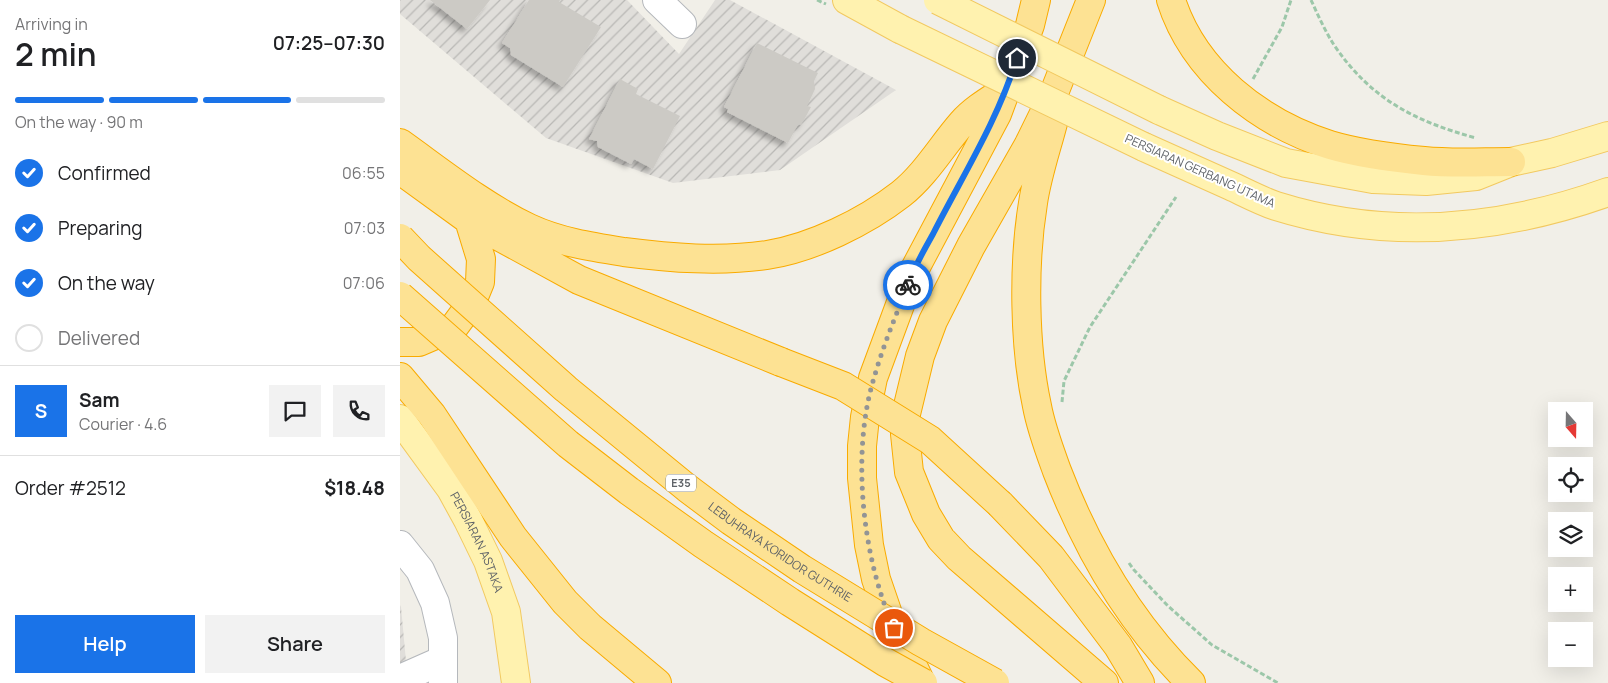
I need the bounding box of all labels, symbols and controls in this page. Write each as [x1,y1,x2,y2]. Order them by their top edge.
text: Arriving in [15,13,88,35]
text: 07:25–07:30 [273,30,385,56]
text: 2 min [15,32,97,76]
pin [996,37,1038,79]
icon: home [1003,44,1031,72]
text: On the way · 90 m [15,111,143,133]
street label: PERSIARAN GERBANG UTAMA [1122,130,1278,212]
icon: check [15,159,43,187]
text: Confirmed [58,160,151,186]
text: 06:55 [342,162,385,184]
icon: check [15,214,43,242]
text: Preparing [58,215,143,241]
text: 07:03 [344,217,385,239]
courier [883,260,933,310]
icon: check [15,269,43,297]
text: On the way [58,270,155,296]
icon: bike [894,271,922,299]
text: 07:06 [343,272,385,294]
text: Delivered [58,325,140,351]
button: chat [269,385,321,437]
button: phone [333,385,385,437]
text: Sam [79,387,120,413]
text: S [35,398,47,424]
north arrow [1548,402,1592,448]
map controls [1548,402,1593,667]
text: Courier · 4.6 [79,413,167,435]
button: locate [1548,457,1593,502]
road number: E35 [666,474,696,492]
text: Order #2512 [15,475,126,501]
text: $18.48 [324,475,385,501]
street label: PERSIARAN ASTAKA [446,489,508,595]
street label: LEBUHRAYA KORIDOR GUTHRIE [705,498,856,606]
button: layers [1548,512,1593,557]
button: + [1548,567,1593,612]
pin [873,607,915,649]
icon: bag [880,614,908,642]
button: Help [15,615,195,673]
button: Share [205,615,385,673]
button: − [1548,622,1593,667]

